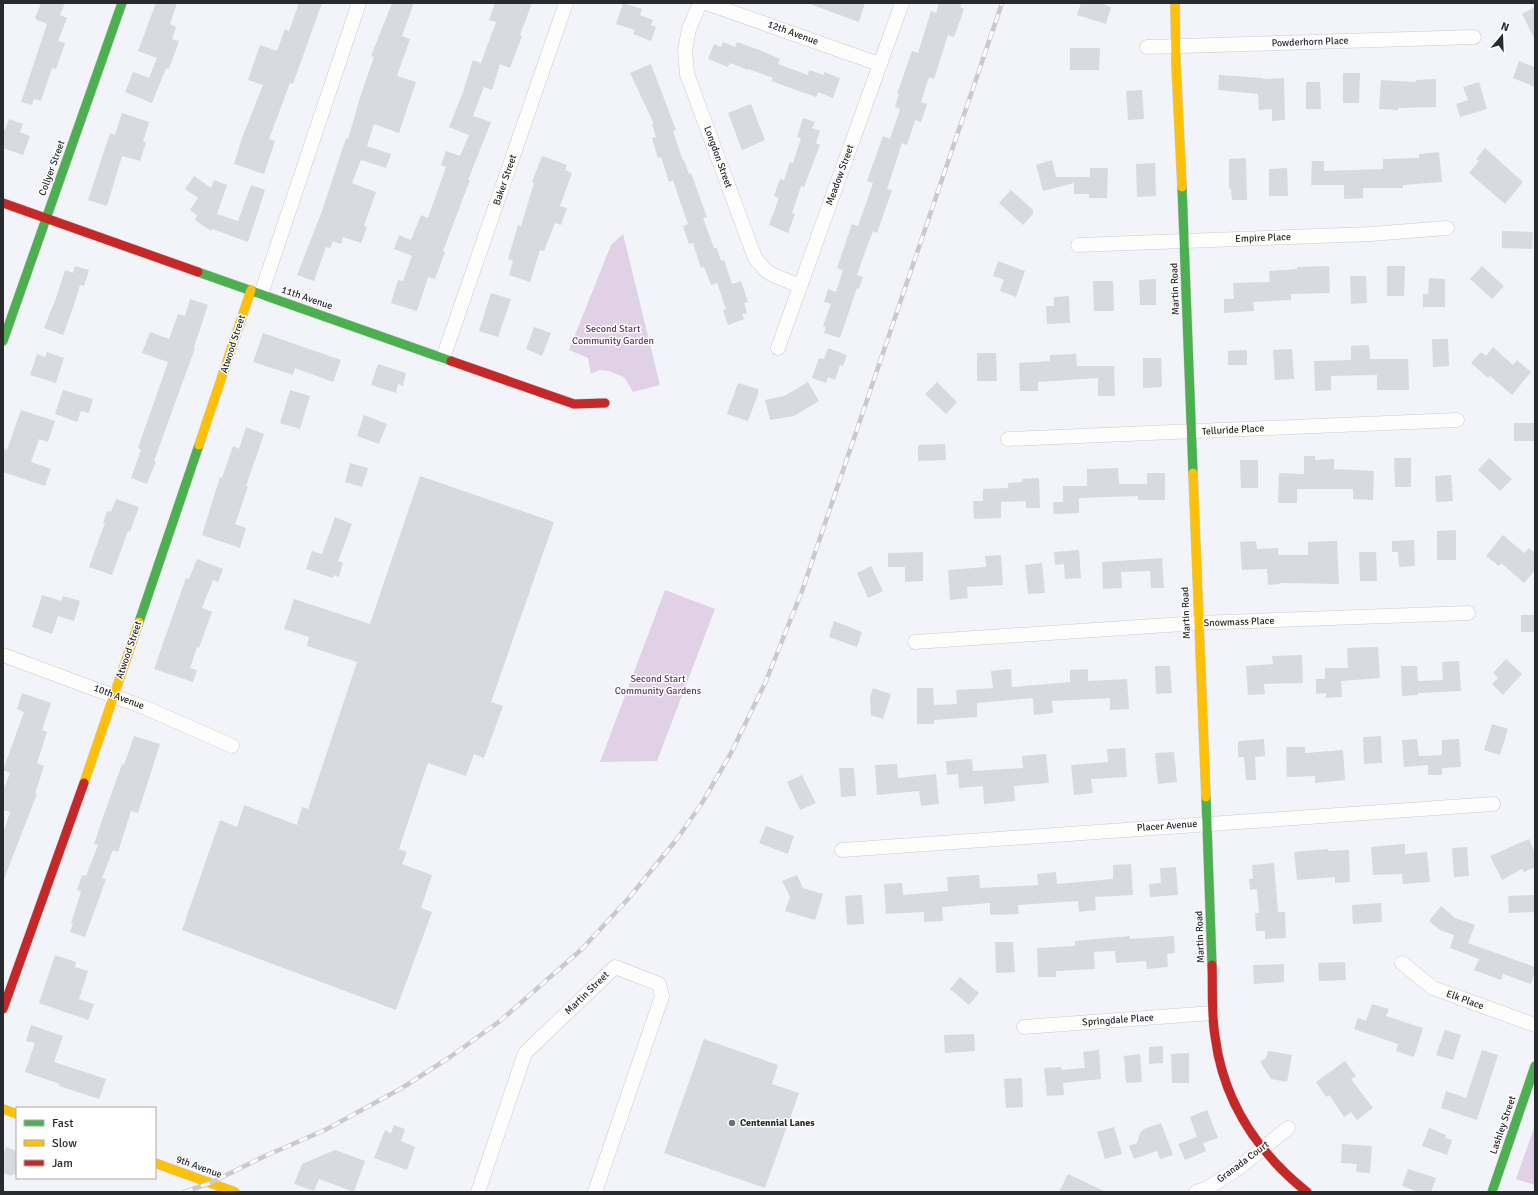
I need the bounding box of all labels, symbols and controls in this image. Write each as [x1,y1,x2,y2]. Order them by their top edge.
north arrow [1482,16,1522,56]
street label: 12th Avenue [766,18,820,48]
text: N [1499,20,1511,34]
street label: Powderhorn Place [1271,35,1349,49]
street label: Longdon Street [701,124,735,190]
street label: Collyer Street [36,138,68,197]
street label: Meadow Street [823,142,857,207]
street label: Baker Street [491,153,519,207]
street label: Empire Place [1235,231,1291,245]
street label: Martin Road [1168,263,1182,315]
street label: 11th Avenue [280,284,334,312]
street label: Atwood Street [218,313,248,375]
park label: Second Start Community Garden [572,323,654,347]
street label: Telluride Place [1201,422,1265,438]
street label: Martin Road [1179,587,1193,639]
street label: Snowmass Place [1203,615,1275,629]
street label: Atwood Street [113,619,145,681]
park label: Second Start Community Gardens [615,673,702,697]
street label: 10th Avenue [92,682,146,712]
street label: Placer Avenue [1136,818,1198,834]
street label: Martin Road [1193,911,1207,963]
street label: Martin Street [562,969,612,1017]
street label: Elk Place [1445,988,1485,1012]
street label: Springdale Place [1082,1012,1154,1028]
street label: Lashley Street [1487,1094,1519,1156]
legend [16,1107,156,1179]
text: Fast [52,1116,73,1131]
place label: Centennial Lanes [740,1117,815,1129]
marker: Centennial Lanes [727,1118,737,1128]
text: Slow [52,1136,77,1151]
street label: Granada Court [1215,1138,1272,1186]
street label: 9th Avenue [174,1153,224,1181]
text: Jam [52,1156,73,1171]

